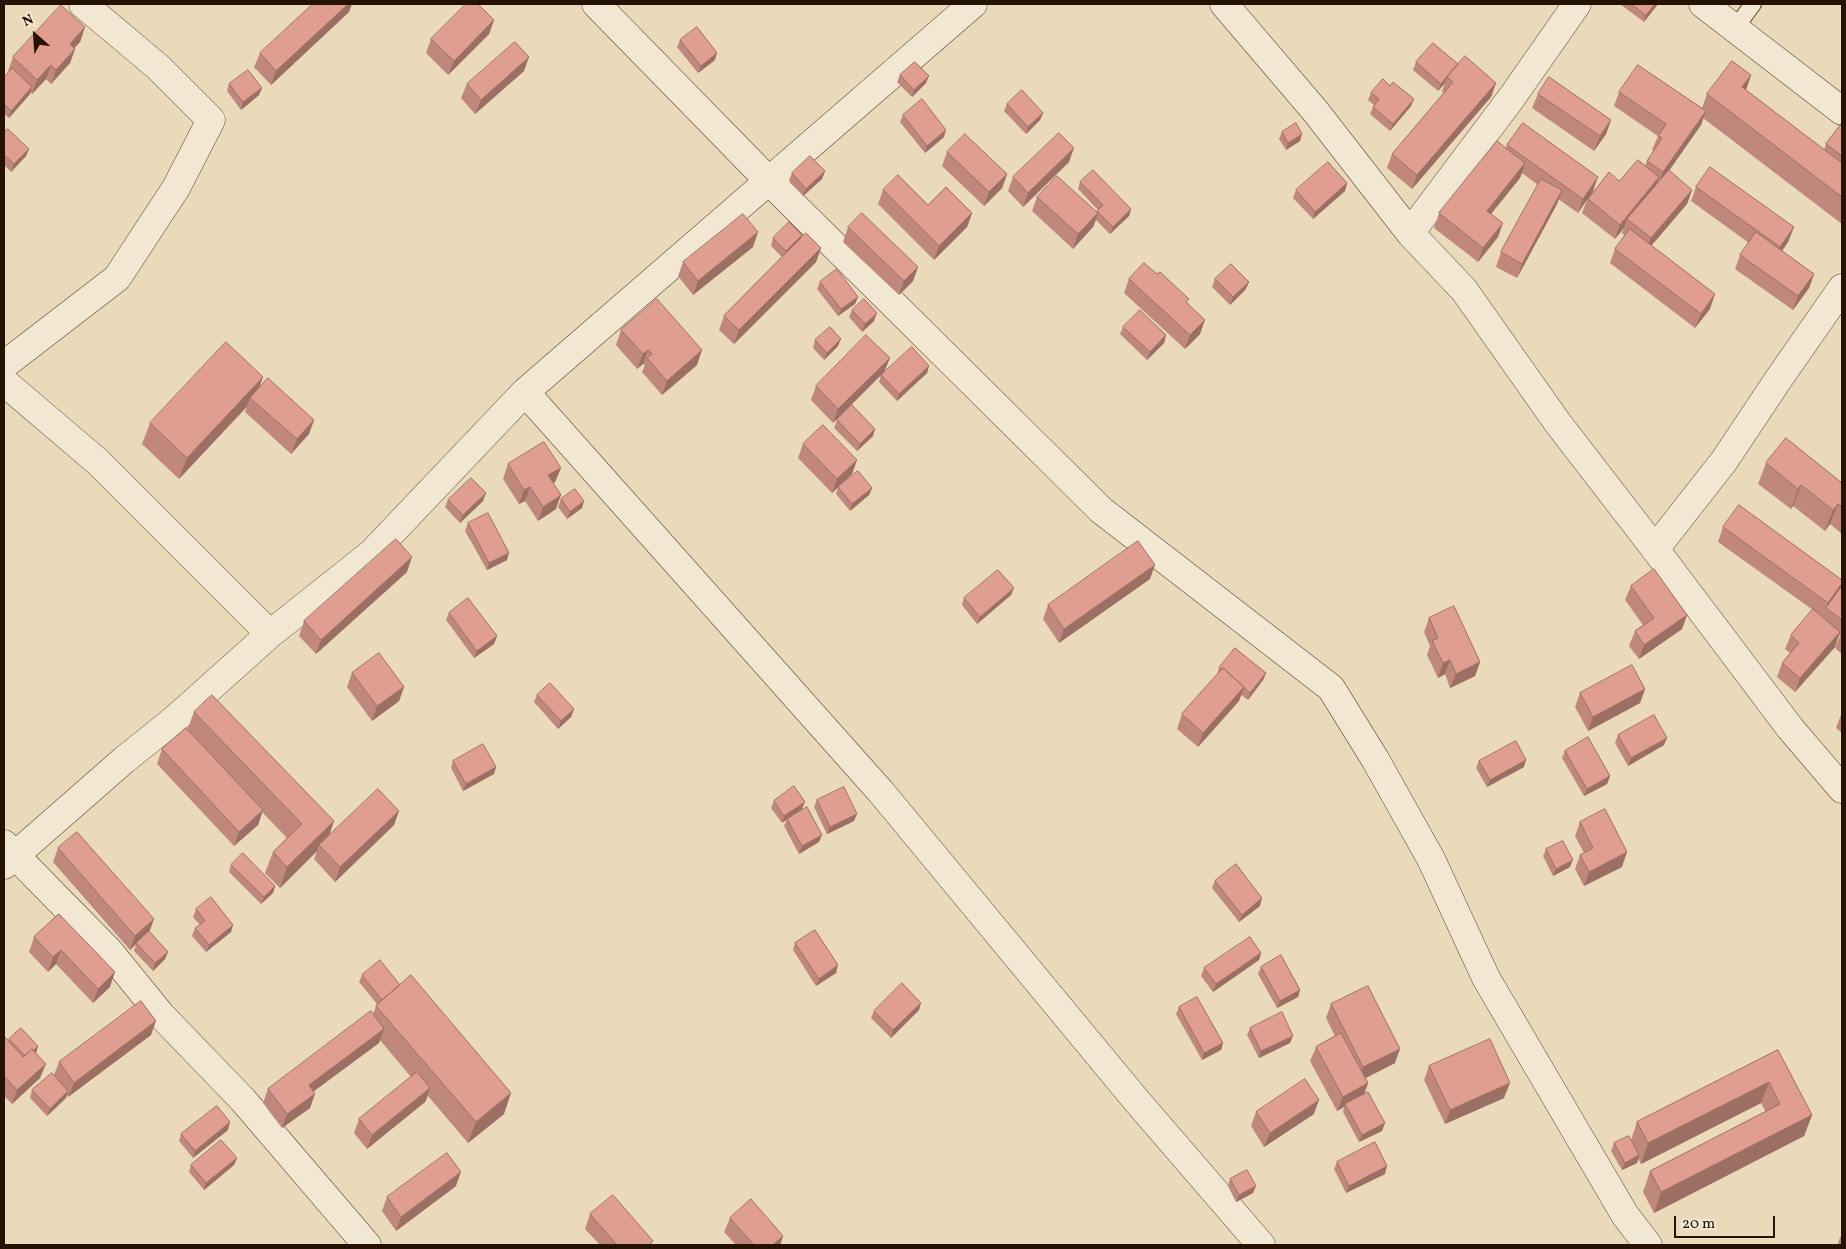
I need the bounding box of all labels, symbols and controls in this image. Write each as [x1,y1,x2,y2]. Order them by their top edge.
north arrow [10,10,60,60]
text: N [19,10,37,32]
scale bar [1676,1206,1777,1238]
text: 20 m [1682,1214,1715,1235]

